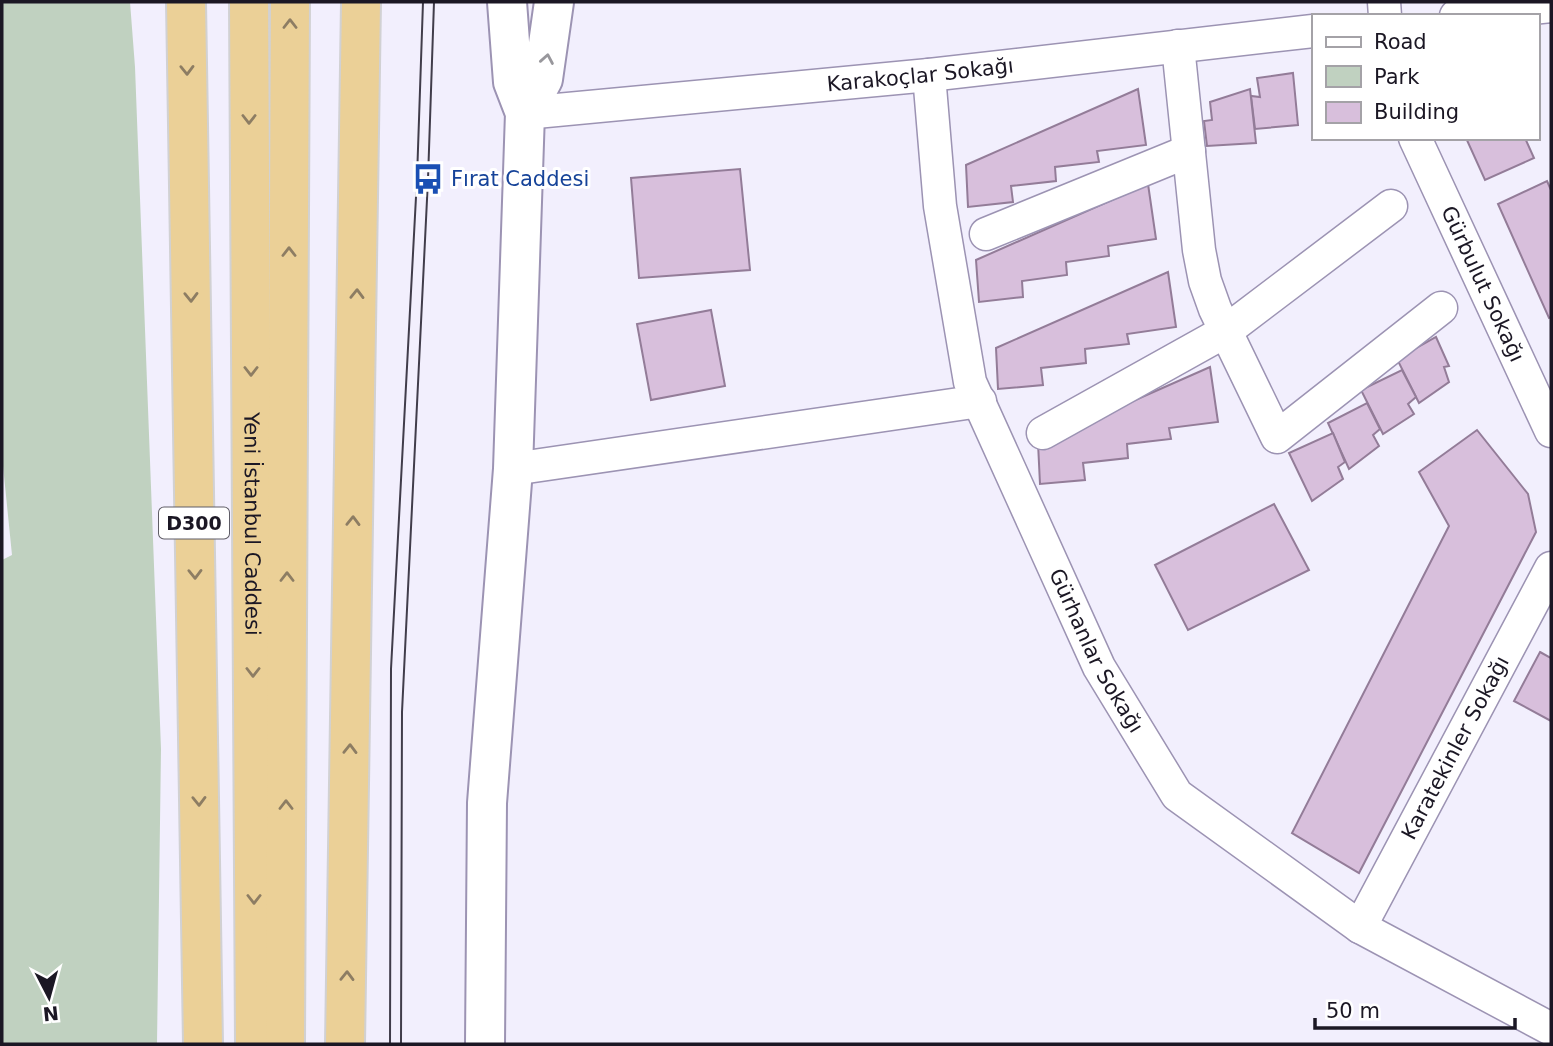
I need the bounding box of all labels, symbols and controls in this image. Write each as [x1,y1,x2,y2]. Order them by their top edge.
legend [1312,14,1539,140]
one-way arrow [282,18,298,29]
text: Road [1374,30,1427,54]
one-way arrow [539,53,554,65]
street label: Karakoçlar Sokağı [826,53,1015,97]
one-way arrow [179,65,195,76]
text: Park [1374,65,1420,89]
text: Building [1374,100,1459,124]
one-way arrow [241,114,257,125]
bus stop icon: Fırat Caddesi [411,162,445,196]
place label: Fırat Caddesi [451,167,589,191]
street label: Gürbulut Sokağı [1436,202,1529,366]
one-way arrow [281,246,297,256]
one-way arrow [349,288,365,298]
one-way arrow [183,292,198,303]
one-way arrow [243,366,259,377]
street label: Yeni İstanbul Caddesi [239,411,265,636]
road number: D300 [159,508,229,538]
one-way arrow [346,515,361,526]
street label: Gürhanlar Sokağı [1044,565,1148,737]
one-way arrow [187,569,203,580]
one-way arrow [280,571,295,582]
street label: Karatekinler Sokağı [1397,652,1514,844]
one-way arrow [245,667,260,678]
one-way arrow [342,743,358,753]
one-way arrow [191,797,207,807]
one-way arrow [278,799,294,809]
one-way arrow [246,895,262,905]
north arrow [14,962,84,1032]
one-way arrow [339,970,354,981]
scale bar [1315,986,1514,1030]
text: 50 m [1326,999,1380,1023]
text: N [42,1002,60,1026]

